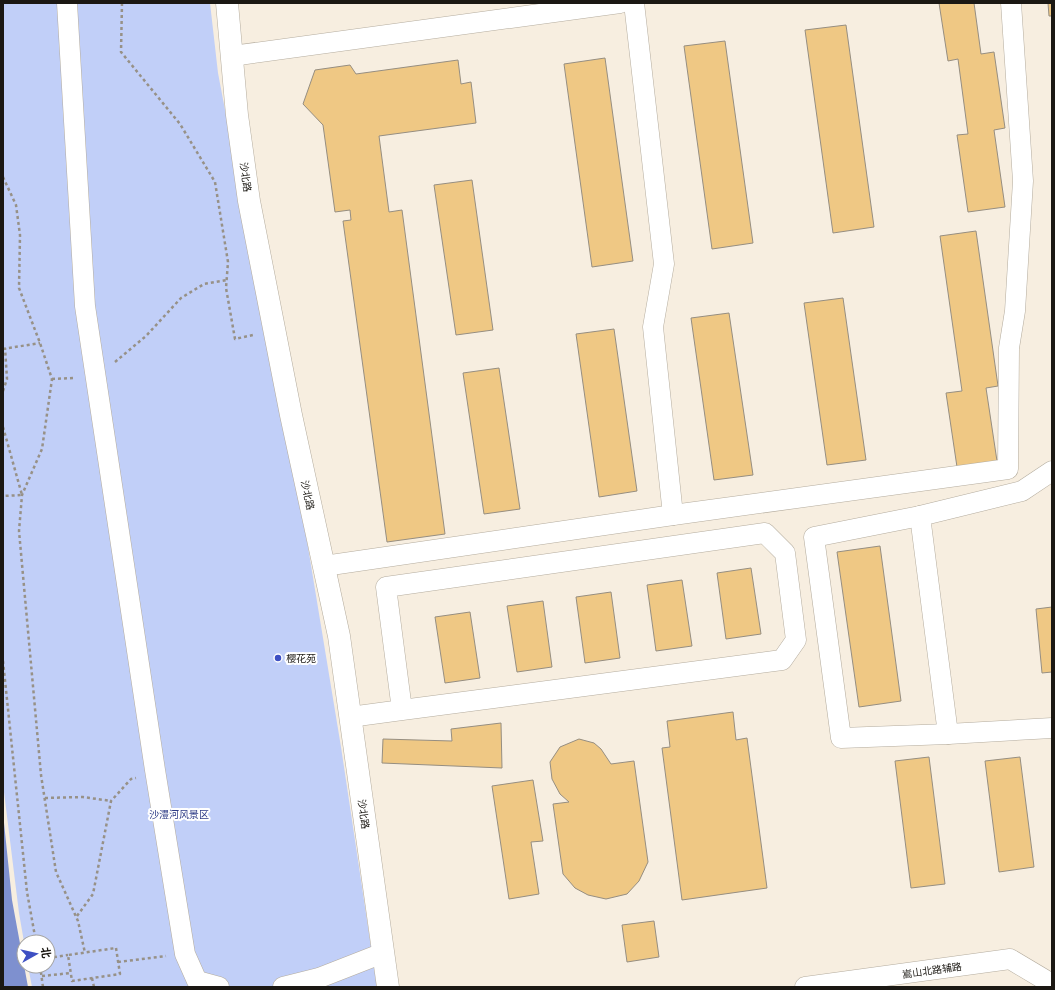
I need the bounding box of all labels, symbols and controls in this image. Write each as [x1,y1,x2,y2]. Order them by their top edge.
street label: 沙北路 [237,161,255,193]
street label: 沙北路 [298,479,318,511]
place label: 樱花苑 [286,651,316,665]
marker: 樱花苑 [273,653,283,663]
street label: 沙北路 [355,798,373,830]
park label: 沙澧河风景区 [149,807,209,821]
north arrow [16,934,56,974]
text: 北 [38,946,55,959]
street label: 嵩山北路辅路 [901,959,963,981]

